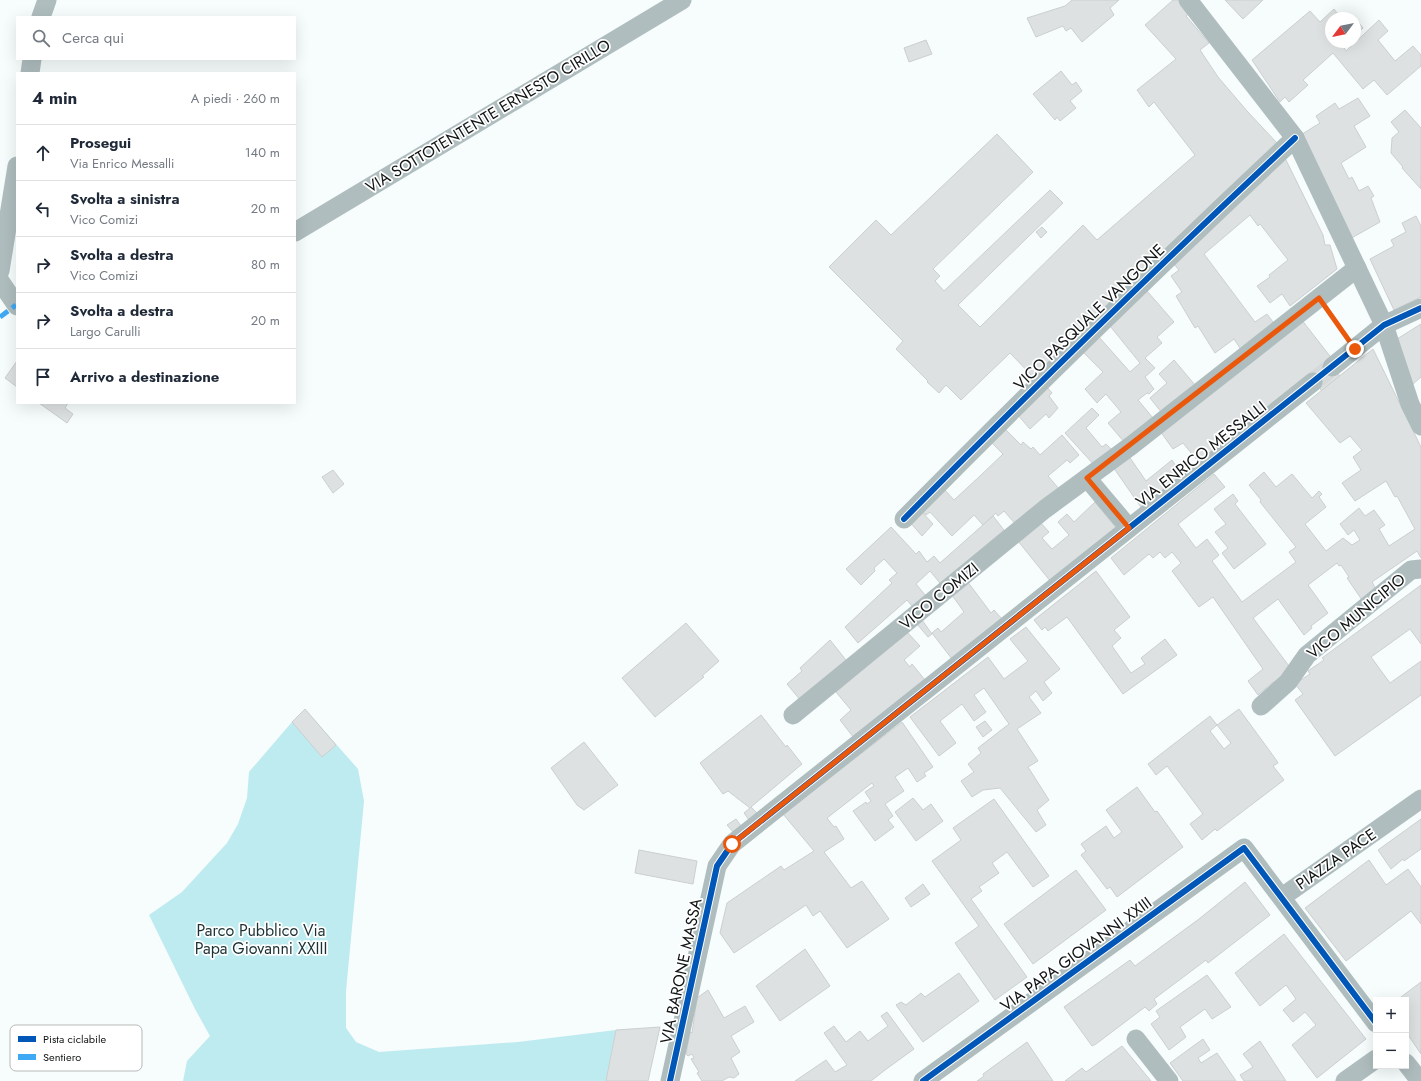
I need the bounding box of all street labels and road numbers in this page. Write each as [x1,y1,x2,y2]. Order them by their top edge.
street label: VIA SOTTOTENTENTE ERNESTO CIRILLO [361,34,615,198]
street label: VICO PASQUALE VANGONE [1008,239,1170,395]
street label: VIA ENRICO MESSALLI [1131,396,1271,512]
street label: VICO COMIZI [894,557,984,635]
street label: VICO MUNICIPIO [1302,568,1410,664]
street label: PIAZZA PACE [1291,823,1381,895]
street label: VIA PAPA GIOVANNI XXIII [996,891,1156,1017]
street label: VIA BARONE MASSA [654,896,708,1046]

